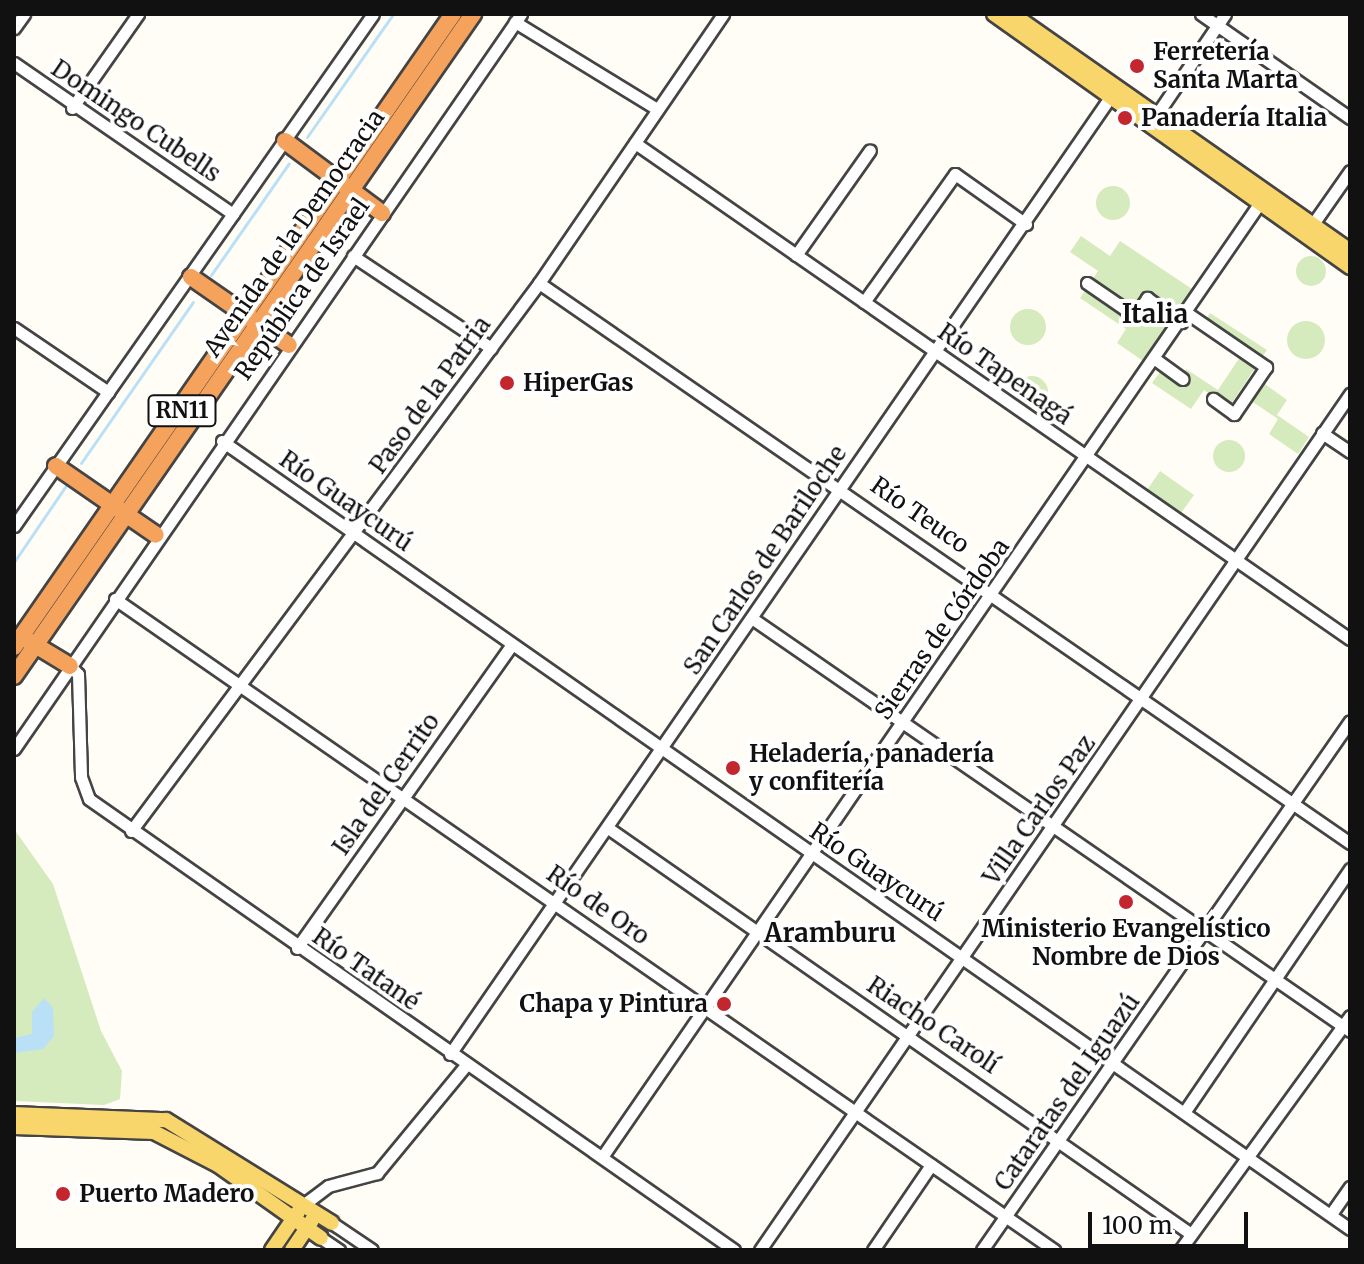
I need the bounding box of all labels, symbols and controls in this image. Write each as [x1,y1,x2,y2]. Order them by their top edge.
place label: Ferretería Santa Marta [1153,38,1298,94]
street label: Domingo Cubells [46,54,226,188]
marker: Ferretería Santa Marta [1128,57,1146,75]
street label: Avenida de la Democracia [198,104,390,362]
place label: Panadería Italia [1141,104,1327,132]
marker: Panadería Italia [1116,109,1134,127]
street label: República de Israel [229,193,375,385]
district label: Italia [1122,298,1188,330]
street label: Paso de la Patria [363,311,497,479]
street label: Río Tapenagá [932,317,1078,431]
place label: HiperGas [523,369,634,397]
marker: HiperGas [498,374,516,392]
road number: RN11 [146,393,218,429]
street label: San Carlos de Bariloche [678,440,852,680]
street label: Río Guaycurú [274,445,418,557]
street label: Río Teuco [865,471,975,559]
street label: Sierras de Córdoba [869,533,1015,725]
street label: Isla del Cerrito [327,708,445,860]
street label: Villa Carlos Paz [977,730,1101,890]
place label: Heladería, panadería y confitería [749,740,994,796]
marker: Heladería, panadería y confitería [724,759,742,777]
street label: Río Guaycurú [804,817,950,927]
street label: Río de Oro [541,859,655,951]
marker: Ministerio Evangelístico Nombre de Dios [1117,893,1135,911]
place label: Ministerio Evangelístico Nombre de Dios [981,915,1271,971]
district label: Aramburu [764,917,896,949]
street label: Río Tatané [307,922,425,1016]
street label: Riacho Carolí [862,970,1004,1080]
street label: Cataratas del Iguazú [988,988,1146,1196]
place label: Chapa y Pintura [520,990,708,1018]
marker: Chapa y Pintura [715,995,733,1013]
place label: Puerto Madero [79,1180,254,1208]
marker: Puerto Madero [54,1185,72,1203]
scale bar [1092,1196,1252,1246]
text: 100 m [1102,1210,1172,1241]

